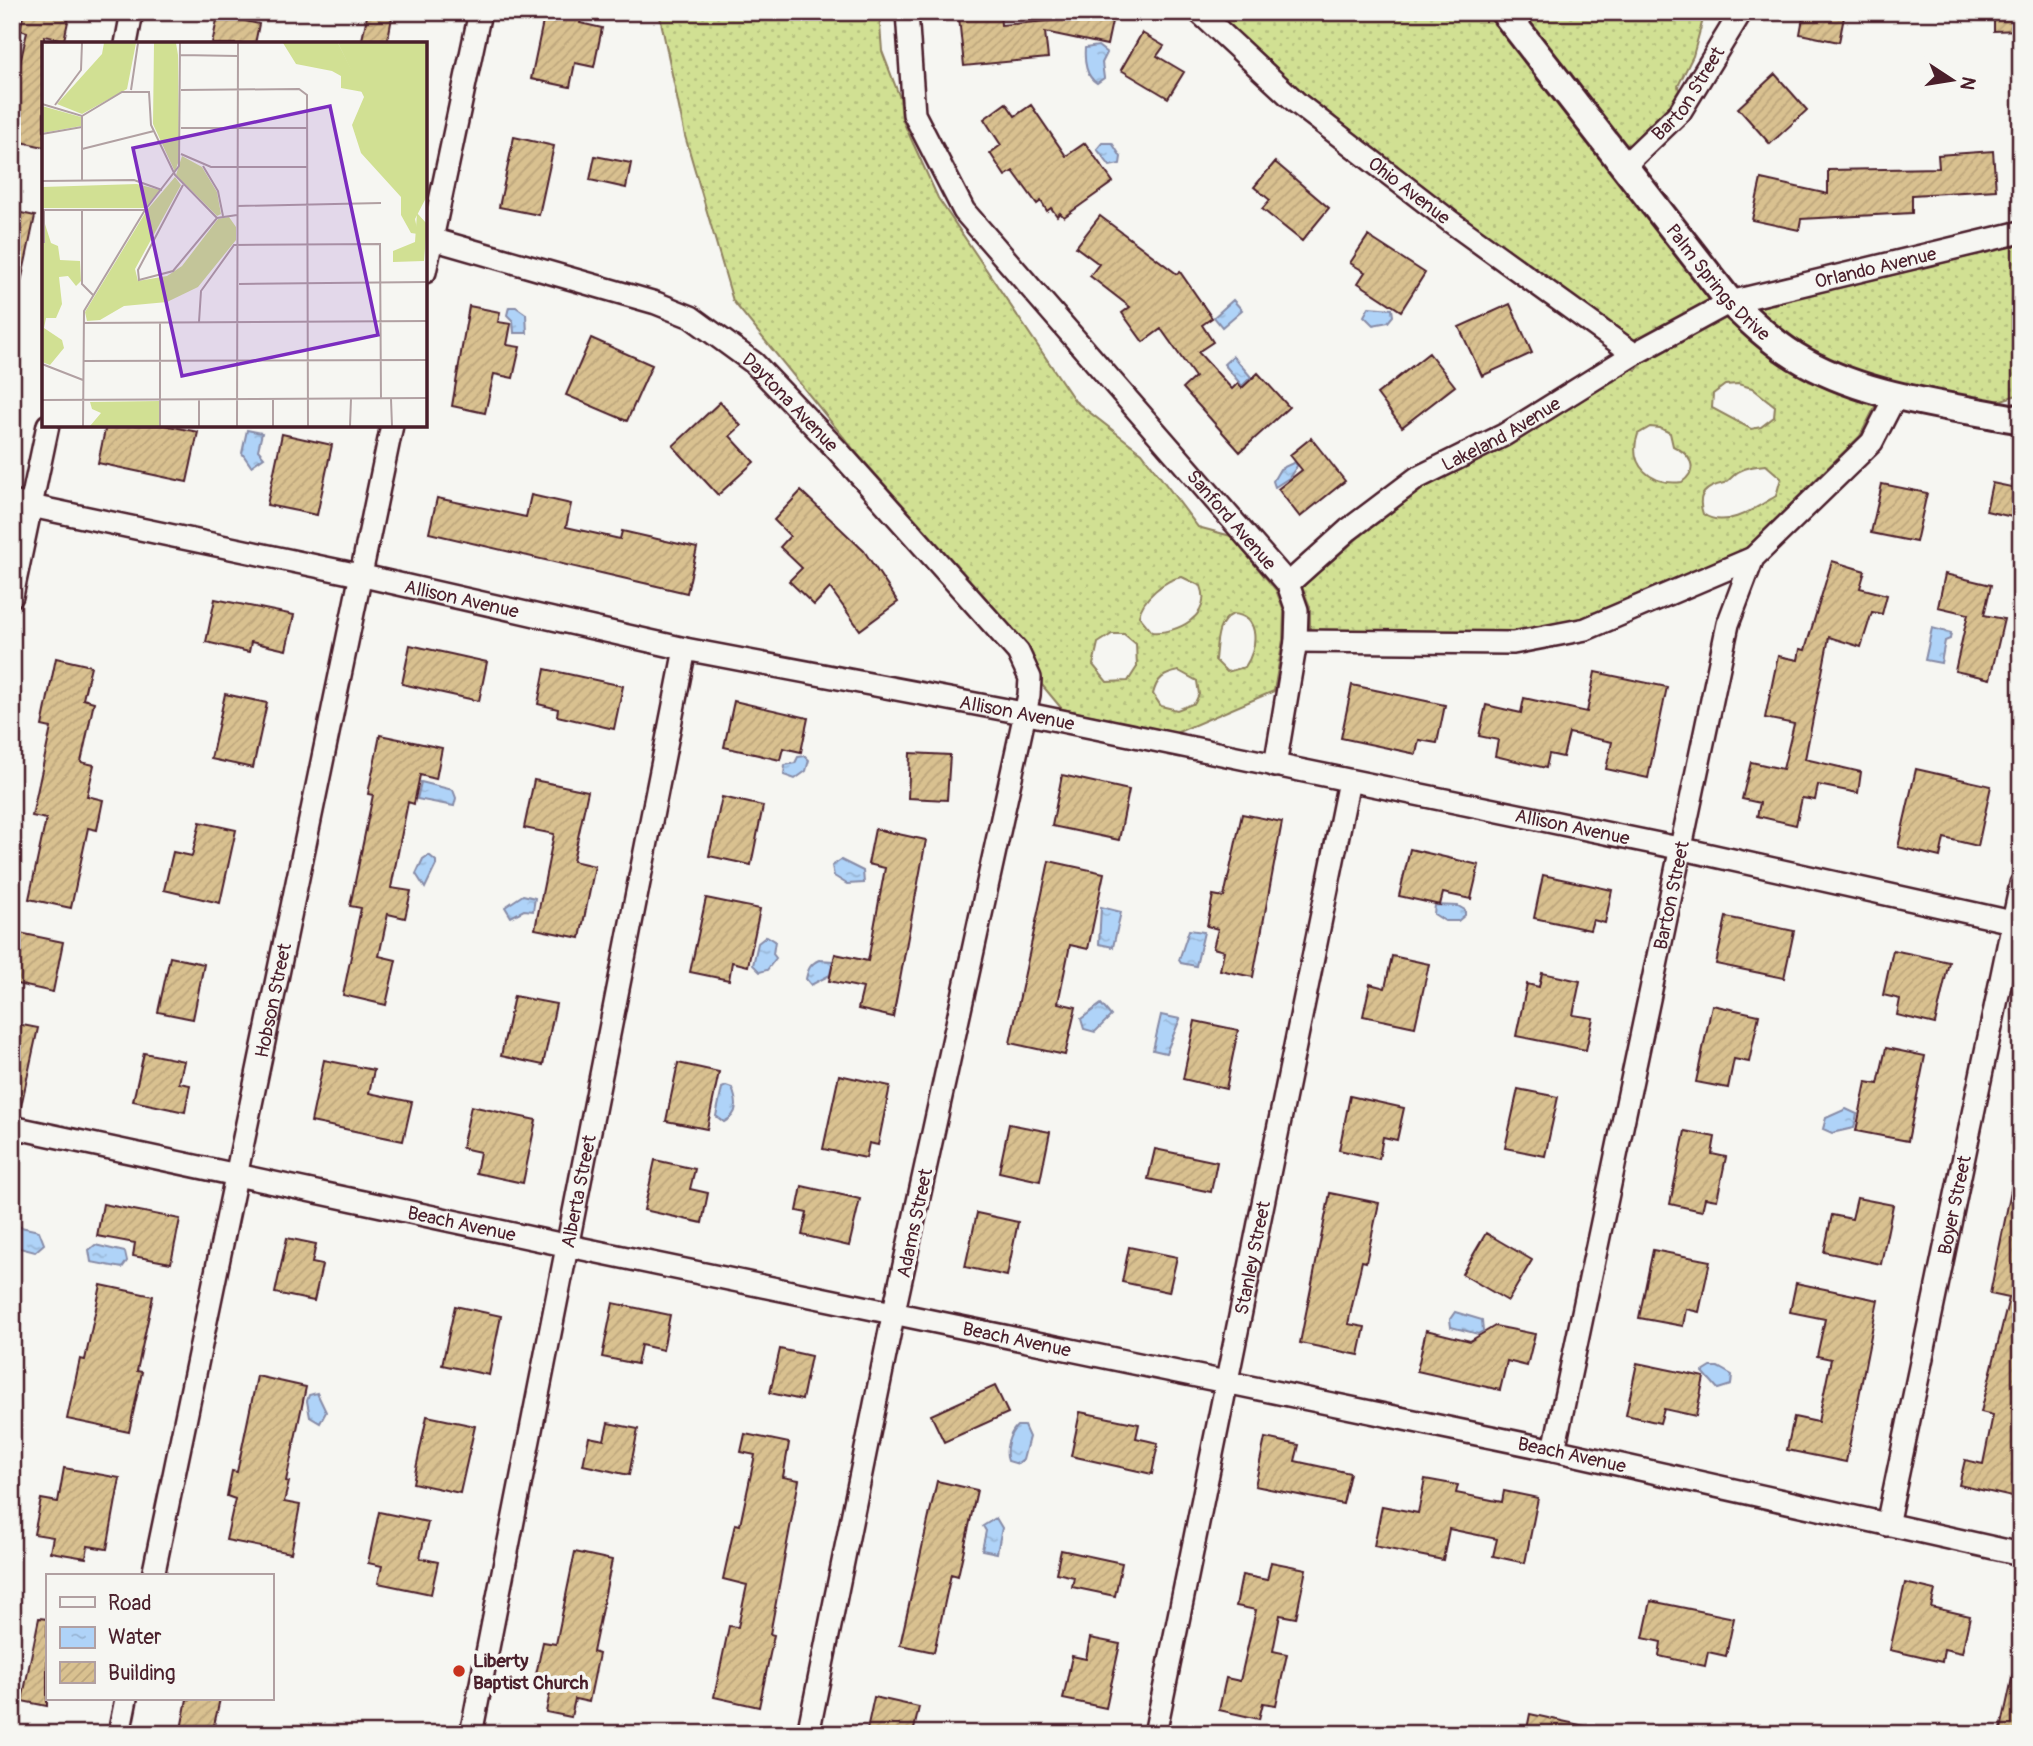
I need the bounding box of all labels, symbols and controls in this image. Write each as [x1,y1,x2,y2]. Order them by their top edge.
inset map [42,42,427,427]
street label: Barton Street [1647,42,1730,146]
north arrow [1918,46,1988,116]
text: N [1955,75,1981,92]
street label: Ohio Avenue [1363,152,1455,230]
street label: Palm Springs Drive [1660,219,1775,347]
street label: Orlando Avenue [1812,242,1939,294]
street label: Daytona Avenue [737,348,844,458]
street label: Lakeland Avenue [1438,391,1566,477]
street label: Sanford Avenue [1181,465,1282,576]
street label: Allison Avenue [402,575,522,624]
street label: Allison Avenue [957,690,1077,736]
street label: Allison Avenue [1513,804,1633,851]
street label: Barton Street [1649,838,1695,952]
street label: Hobson Street [250,941,297,1060]
street label: Alberta Street [556,1133,602,1250]
street label: Boyer Street [1933,1153,1977,1257]
street label: Adams Street [892,1166,938,1280]
street label: Stanley Street [1230,1199,1276,1317]
street label: Beach Avenue [405,1201,519,1247]
street label: Beach Avenue [960,1317,1074,1363]
street label: Beach Avenue [1516,1432,1629,1479]
legend [46,1574,273,1700]
text: Road [108,1590,152,1617]
text: Water [108,1624,162,1651]
place label: Liberty Baptist Church [473,1649,588,1695]
text: Building [108,1660,175,1687]
marker: Liberty Baptist Church [451,1663,467,1679]

